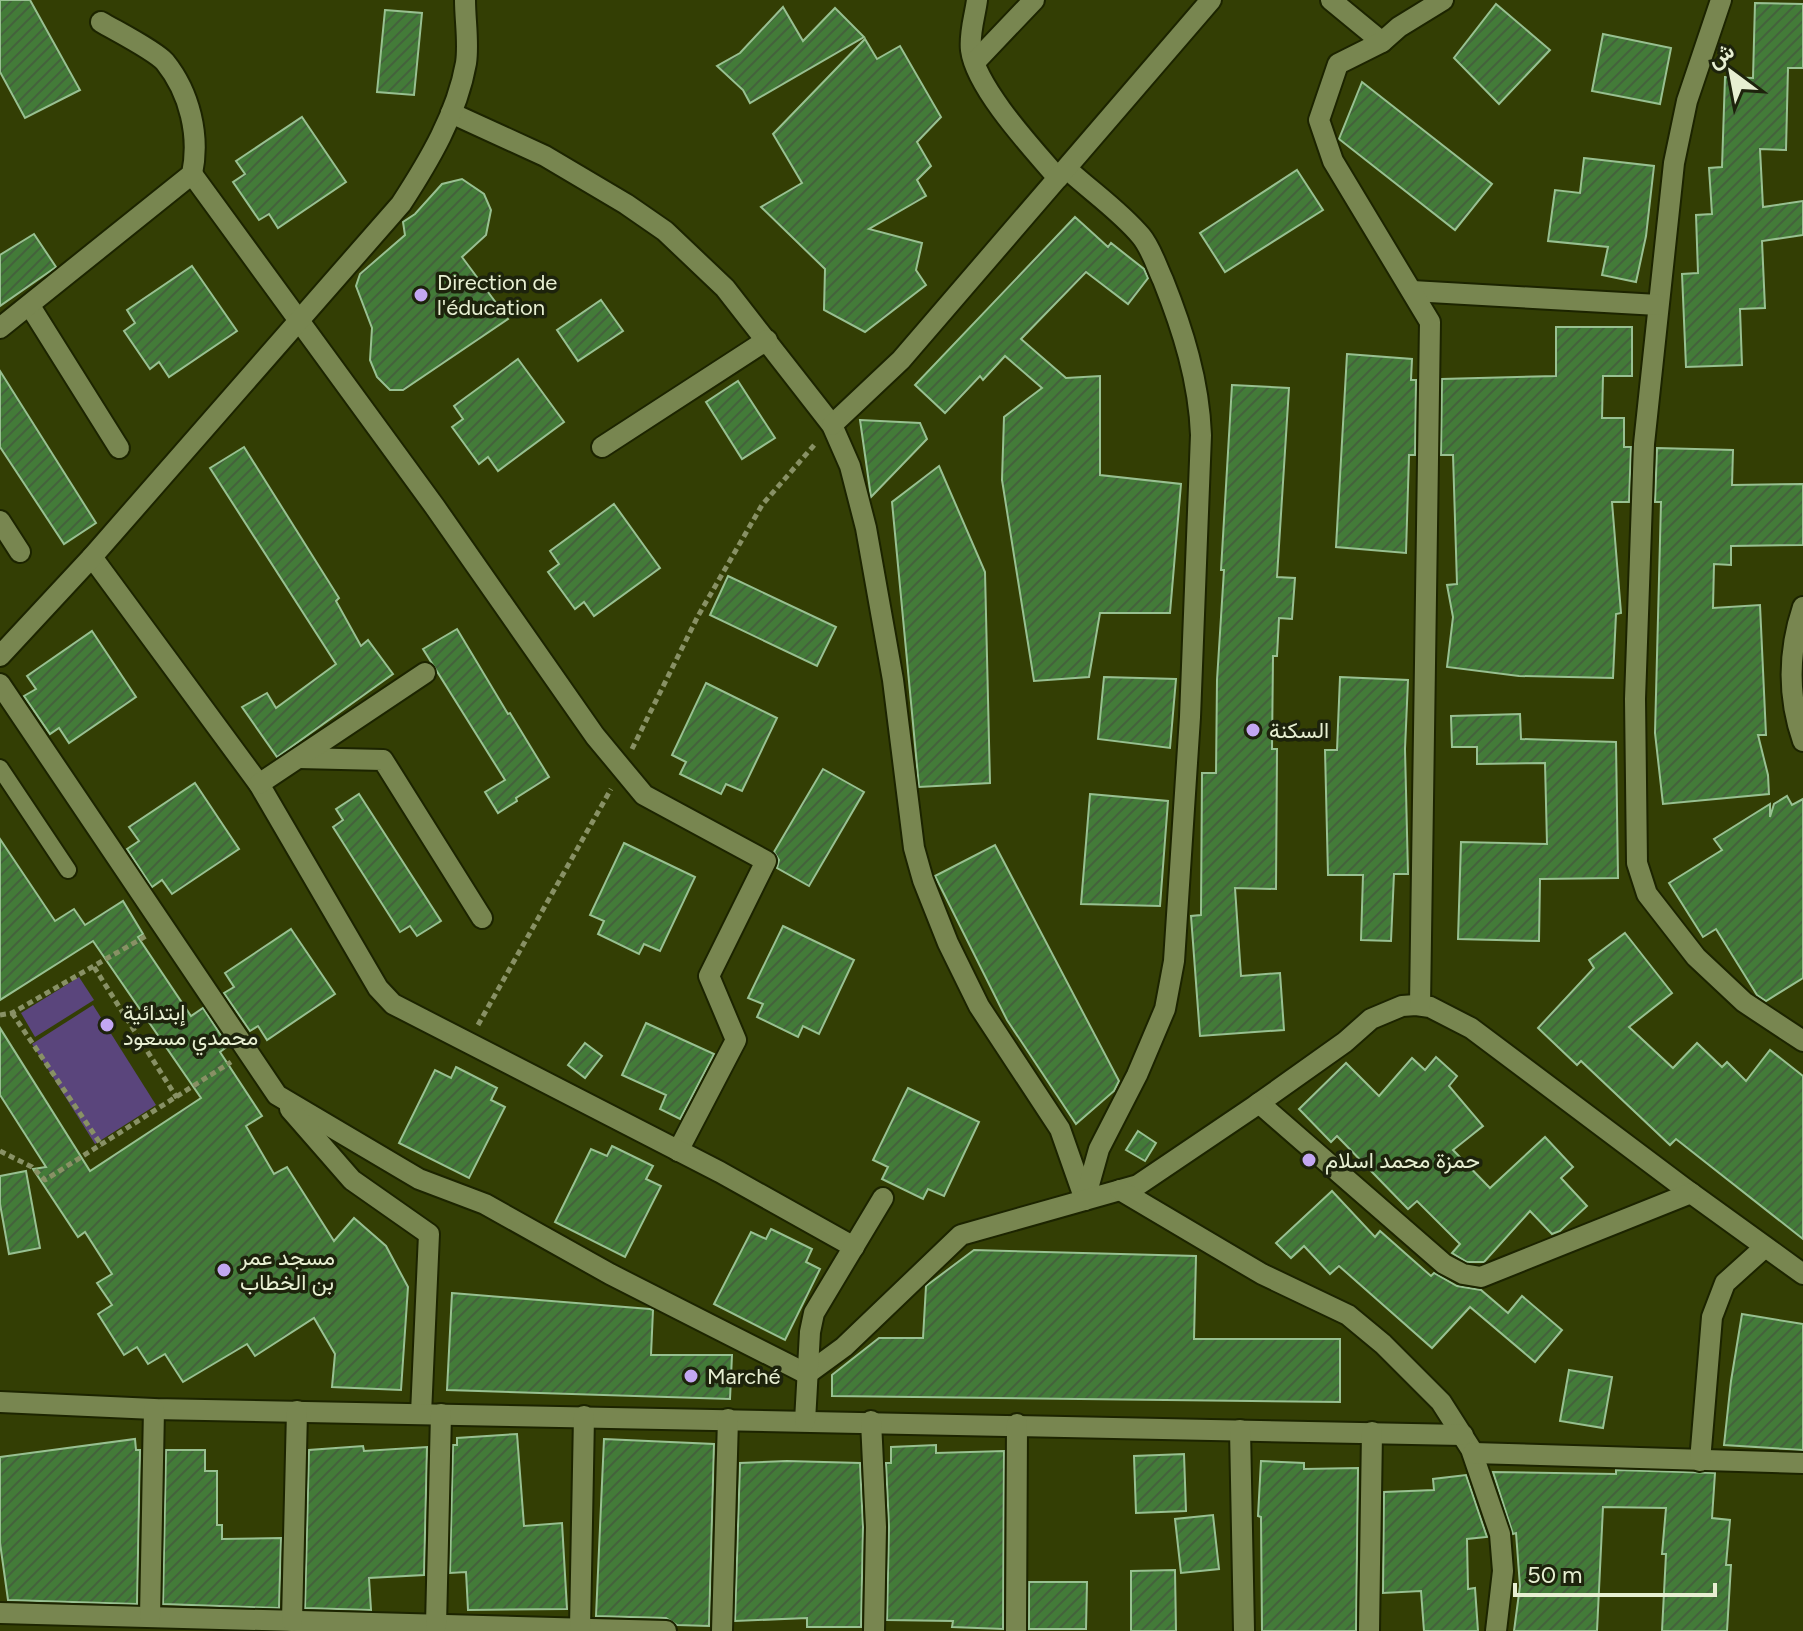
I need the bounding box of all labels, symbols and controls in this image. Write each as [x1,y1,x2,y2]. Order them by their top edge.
north arrow [1691,32,1771,112]
text: ش [1702,37,1739,74]
place label: Direction de l'éducation [437,269,557,321]
marker: Direction de l'éducation [412,286,430,304]
place label: السكنة [1269,717,1329,744]
marker: السكنة [1244,721,1262,739]
place label: إبتدائية محمدي مسعود [123,999,258,1056]
marker: إبتدائية محمدي مسعود [98,1016,116,1034]
place label: حمزة محمد اسلام [1325,1147,1480,1175]
marker: حمزة محمد اسلام [1300,1151,1318,1169]
place label: مسجد عمر بن الخطاب [239,1244,335,1296]
marker: مسجد عمر بن الخطاب [215,1261,233,1279]
place label: Marché [707,1363,780,1390]
marker: Marché [682,1367,700,1385]
scale bar [1515,1547,1715,1597]
text: 50 m [1527,1560,1583,1589]

